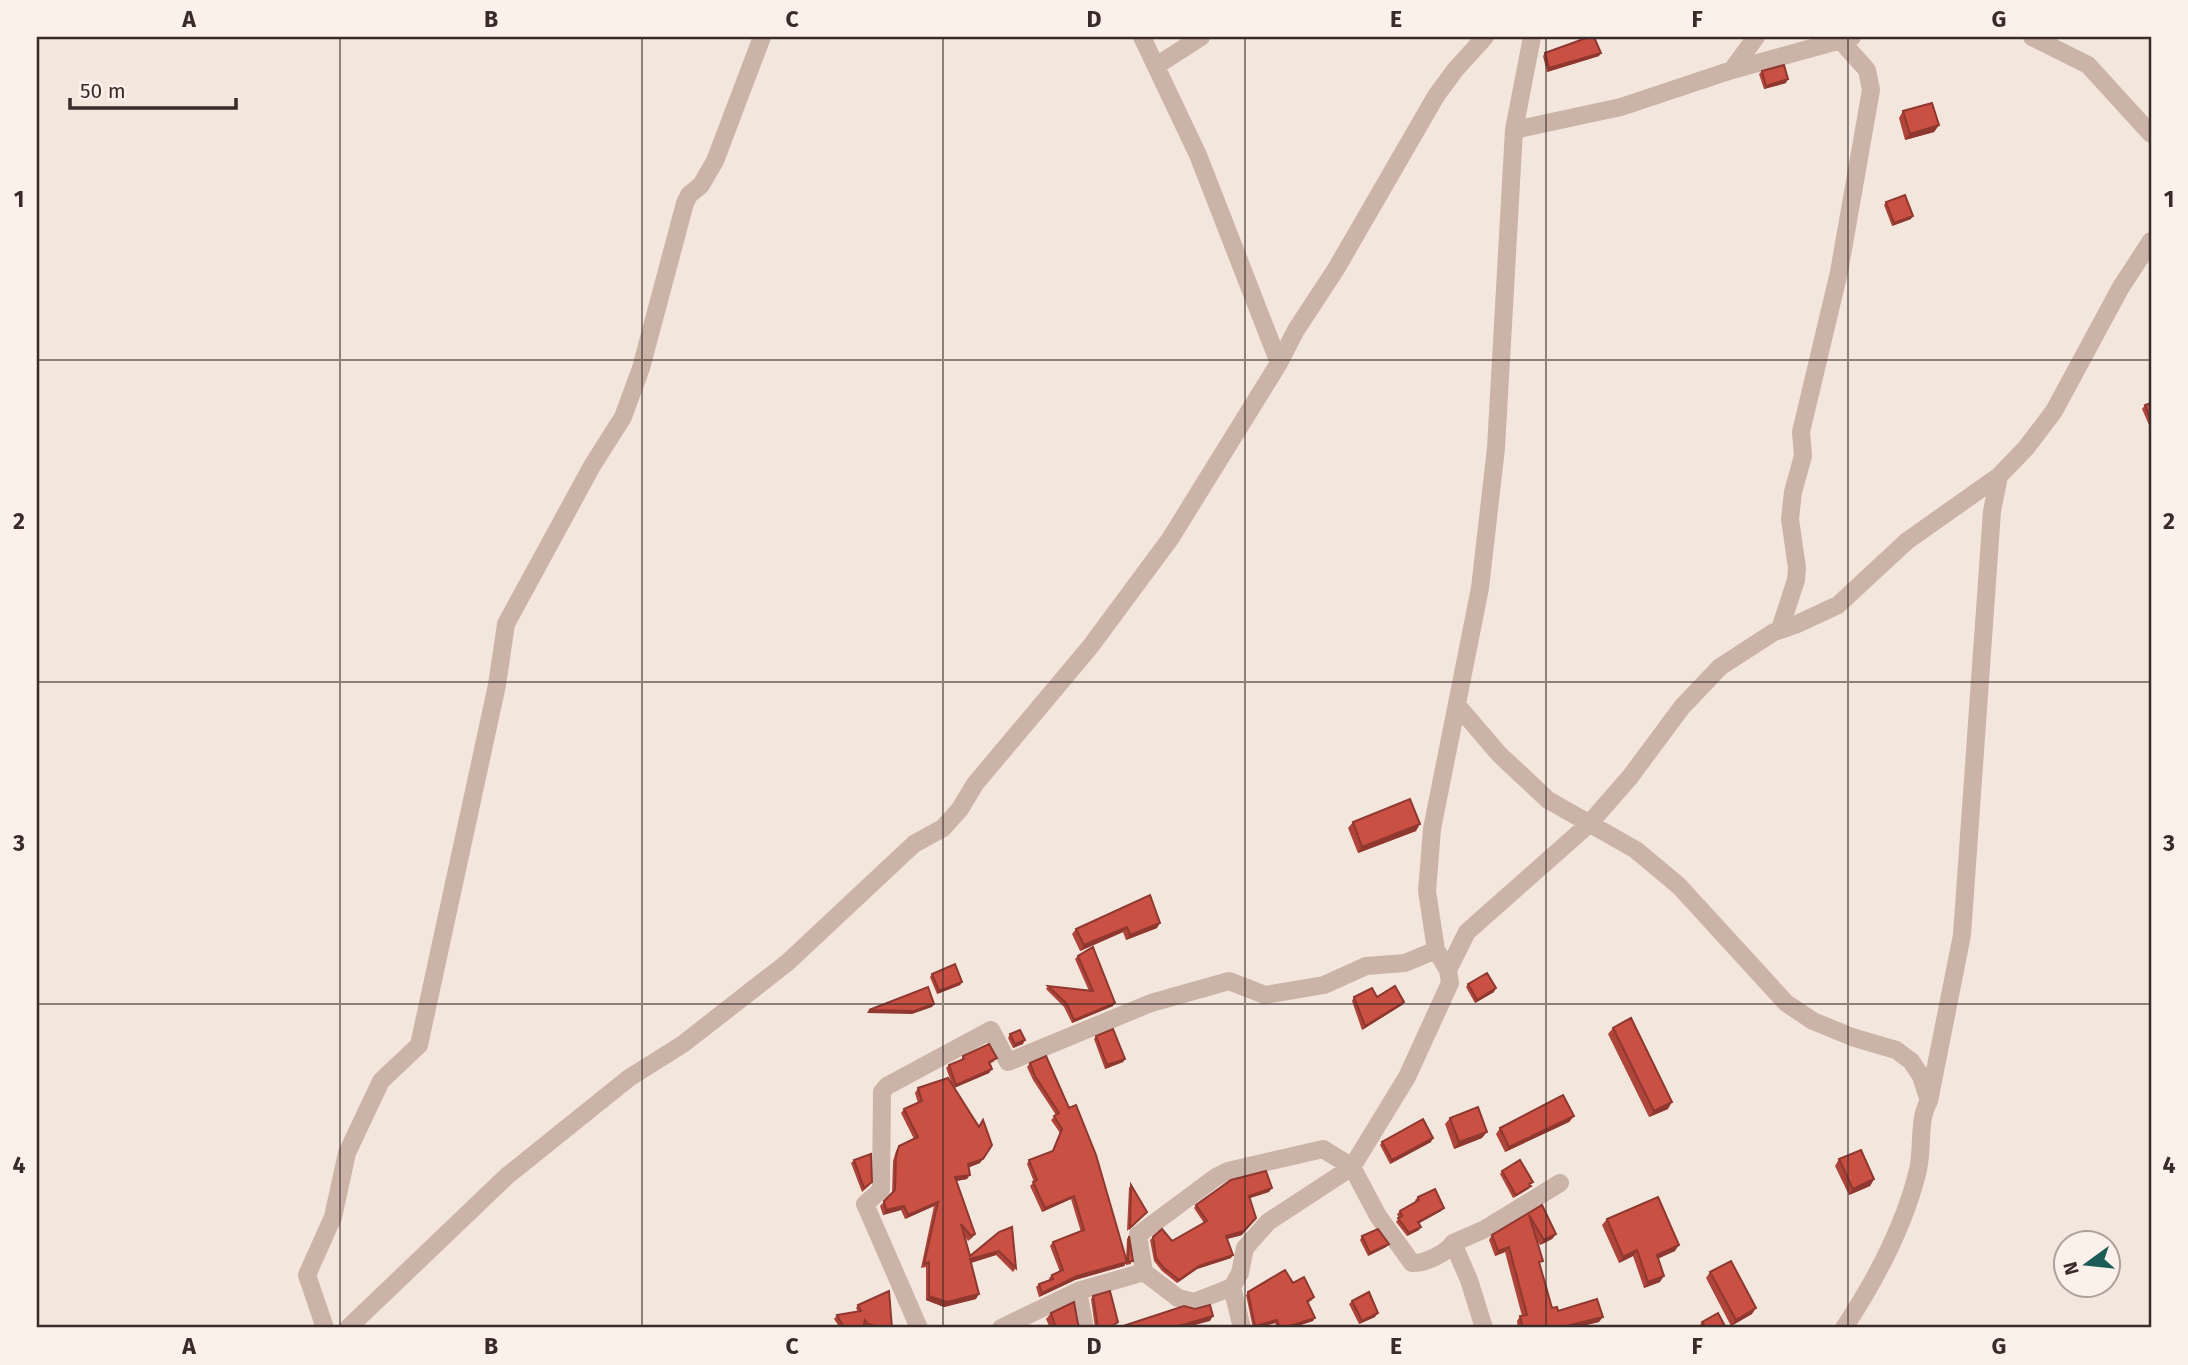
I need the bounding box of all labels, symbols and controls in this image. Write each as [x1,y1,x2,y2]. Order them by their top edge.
text: A [181,5,196,33]
text: B [484,5,498,33]
text: C [785,5,799,33]
text: D [1087,5,1102,33]
text: E [1390,5,1402,33]
text: F [1691,5,1703,33]
text: G [1992,5,2006,33]
scale bar [70,66,236,110]
text: 50 m [80,78,126,104]
text: 1 [14,185,24,213]
text: 1 [2164,185,2174,213]
text: 2 [13,507,25,535]
text: 2 [2163,507,2175,535]
text: 3 [12,829,25,857]
text: 3 [2162,829,2175,857]
text: 4 [13,1151,26,1179]
text: 4 [2163,1151,2176,1179]
north arrow [2052,1228,2122,1298]
text: N [2058,1259,2084,1277]
text: A [181,1332,196,1360]
text: B [484,1332,498,1360]
text: C [785,1332,799,1360]
text: D [1087,1332,1102,1360]
text: E [1390,1332,1402,1360]
text: F [1691,1332,1703,1360]
text: G [1992,1332,2006,1360]

